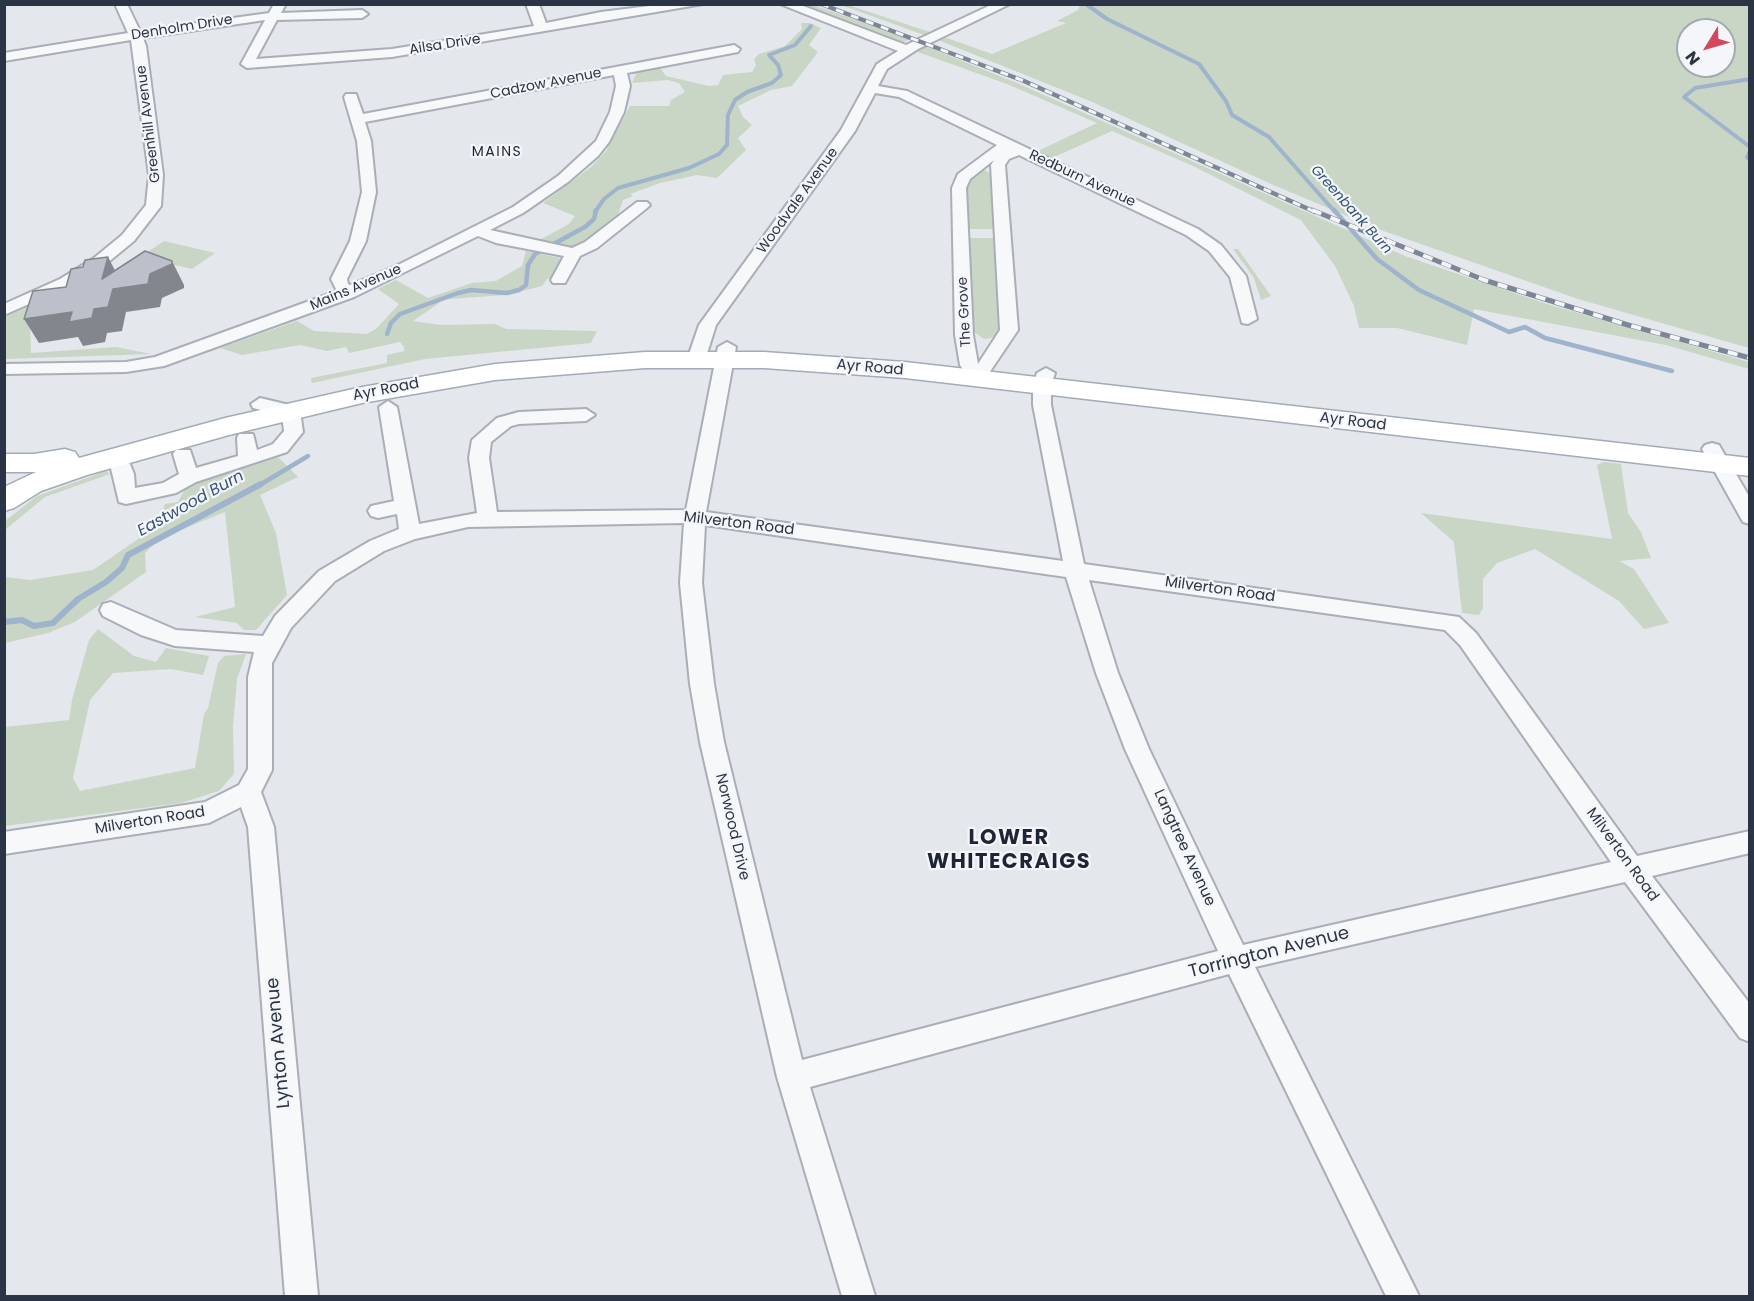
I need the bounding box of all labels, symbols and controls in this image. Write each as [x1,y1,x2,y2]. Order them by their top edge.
street label: Denholm Drive [130,12,234,44]
north arrow [1676,18,1736,78]
street label: Ailsa Drive [408,31,482,59]
text: N [1680,46,1706,70]
street label: Greenhill Avenue [133,64,165,184]
street label: Cadzow Avenue [489,65,603,103]
district label: MAINS [472,144,522,160]
street label: Woodvale Avenue [754,145,842,257]
street label: Redburn Avenue [1026,147,1138,211]
water label: Greenbank Burn [1307,162,1395,258]
street label: Mains Avenue [308,261,404,315]
street label: The Grove [955,276,975,348]
street label: Ayr Road [836,356,904,380]
street label: Ayr Road [351,375,421,405]
street label: Ayr Road [1319,409,1387,435]
water label: Eastwood Burn [134,467,248,541]
street label: Milverton Road [683,508,795,540]
street label: Milverton Road [1164,573,1276,607]
street label: Norwood Drive [711,772,753,882]
street label: Langtree Avenue [1149,787,1219,909]
street label: Milverton Road [94,803,206,839]
street label: Milverton Road [1582,805,1662,905]
district label: LOWER WHITECRAIGS [927,826,1091,876]
street label: Torrington Avenue [1186,923,1352,983]
street label: Lynton Avenue [263,977,295,1109]

